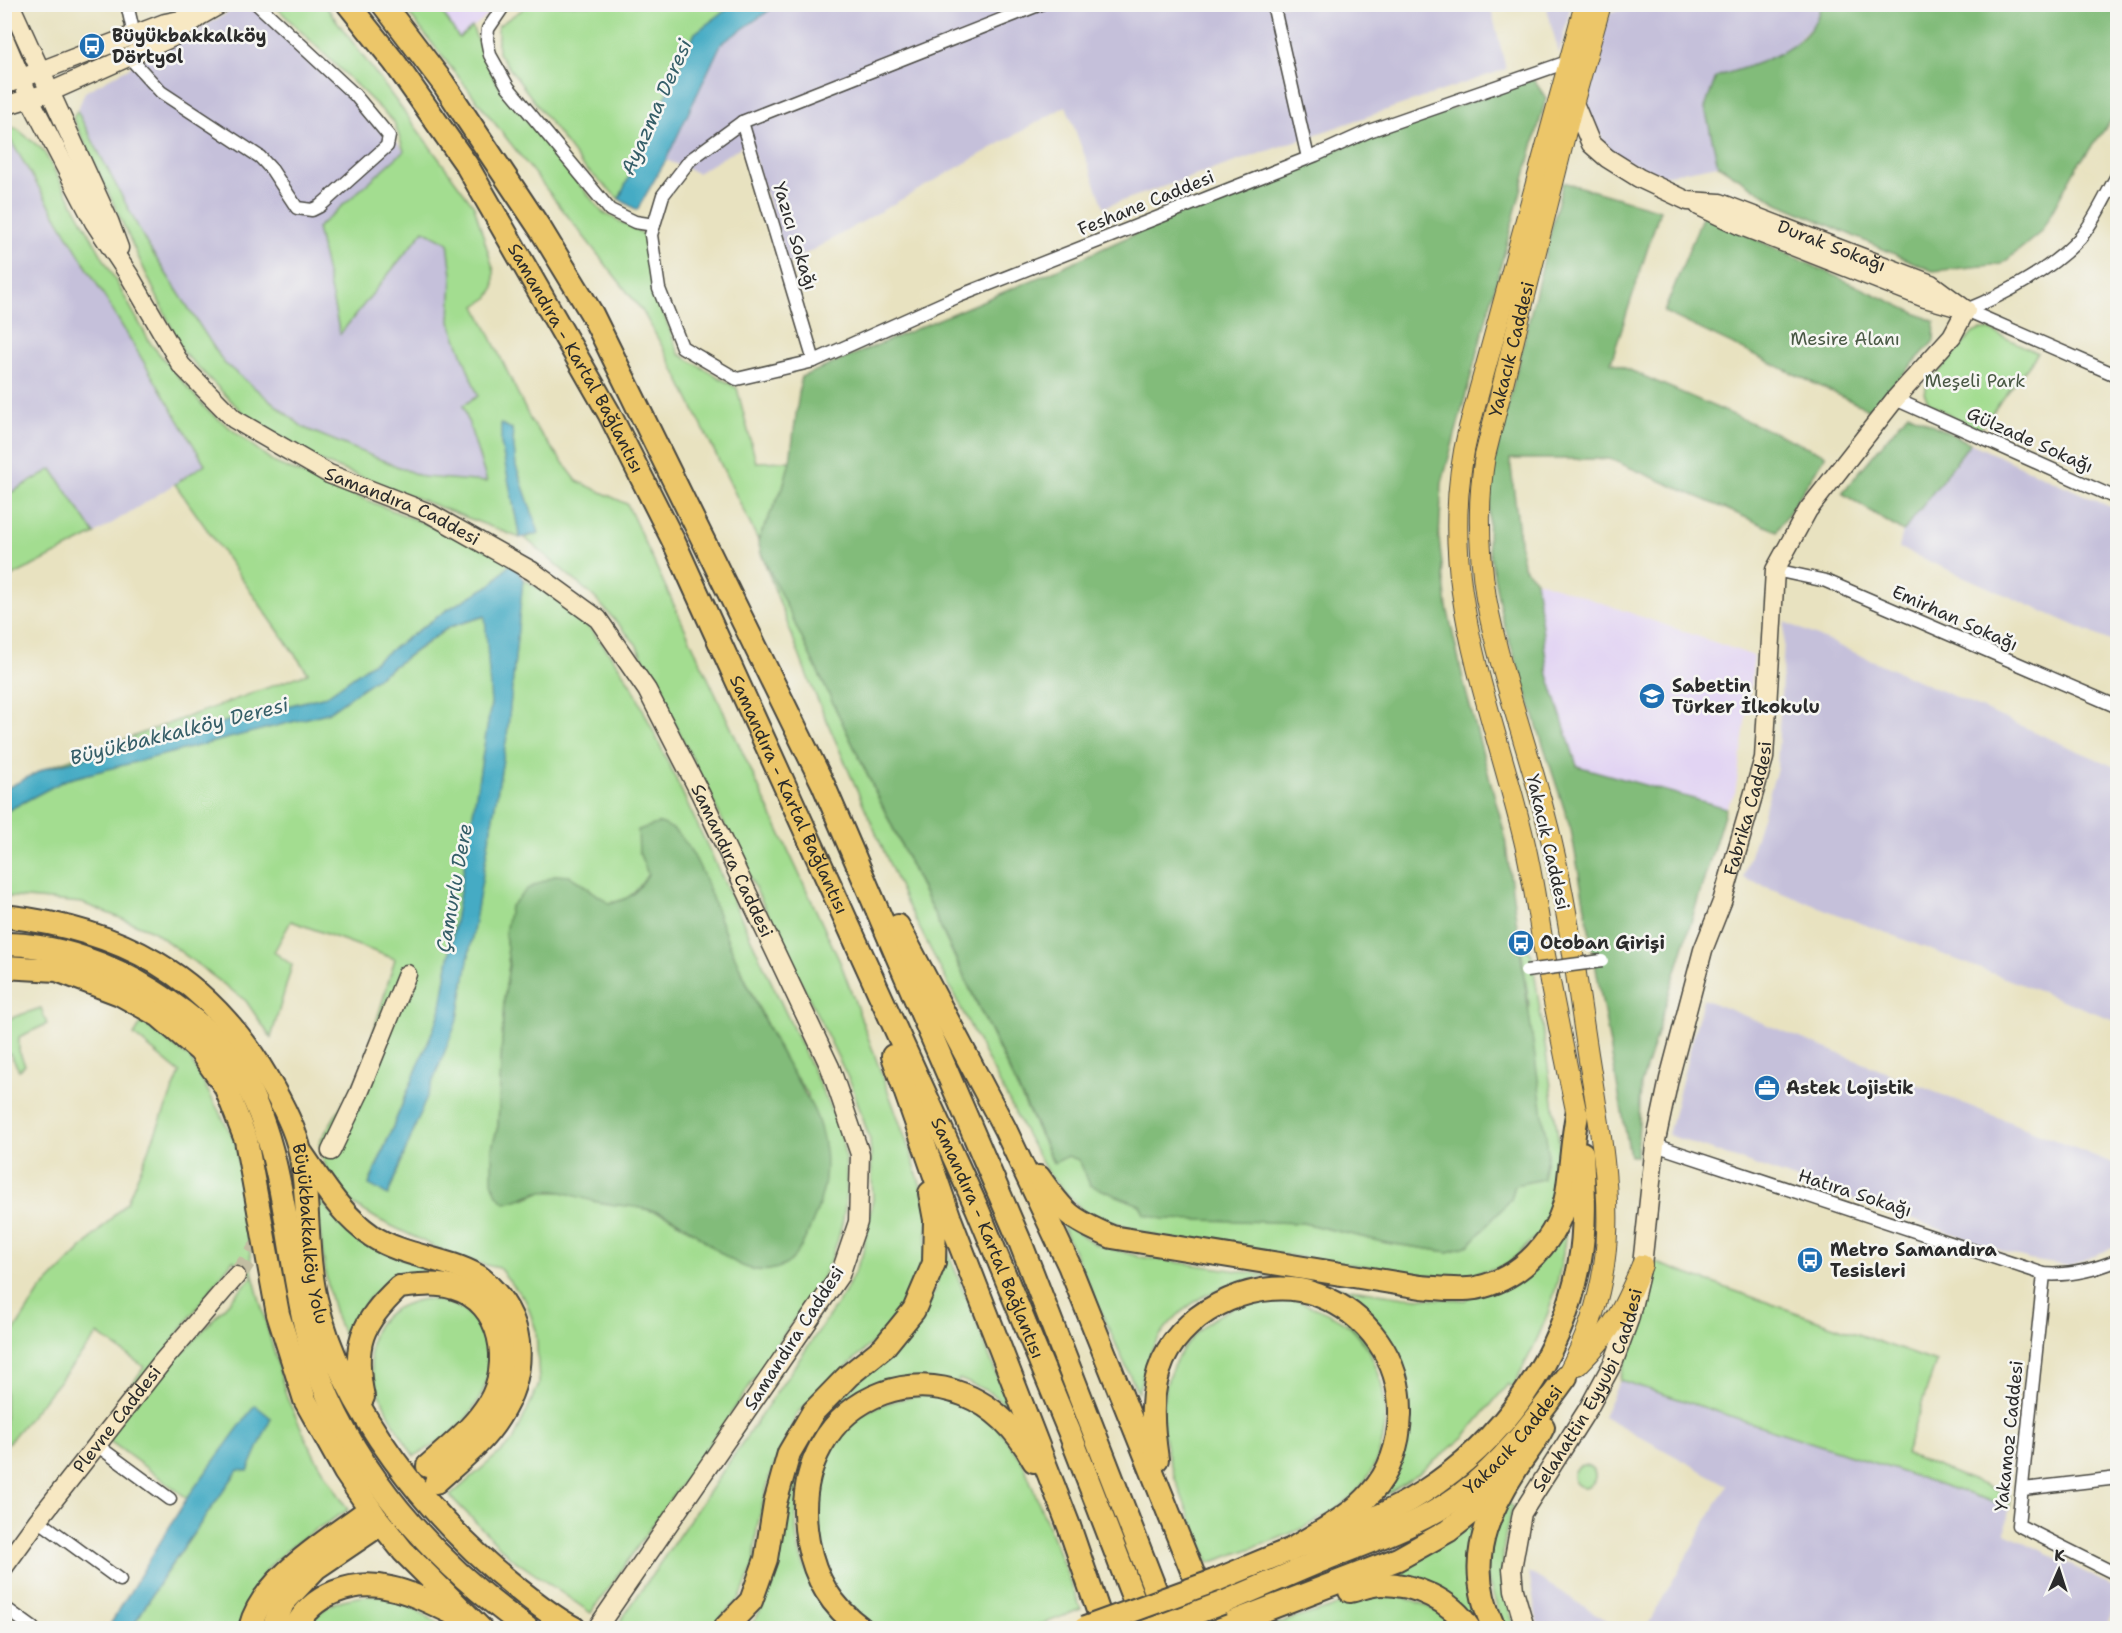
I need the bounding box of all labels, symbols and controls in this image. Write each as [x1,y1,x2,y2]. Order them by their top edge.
place label: Büyükbakkalköy Dörtyol [112,24,267,69]
bus stop icon: Büyükbakkalköy Dörtyol [77,31,107,61]
water label: Ayazma Deresi [614,35,698,179]
street label: Feshane Caddesi [1074,165,1218,241]
street label: Yazıcı Sokağı [767,179,823,293]
street label: Durak Sokağı [1774,214,1889,278]
street label: Samandıra - Kartal Bağlantısı [502,239,649,477]
street label: Yakacık Caddesi [1483,279,1540,419]
park label: Mesire Alanı [1790,327,1900,351]
park label: Meşeli Park [1925,369,2025,393]
street label: Gülzade Sokağı [1963,401,2097,479]
street label: Samandıra Caddesi [321,462,484,551]
street label: Emirhan Sokağı [1888,580,2022,656]
street label: Samandıra - Kartal Bağlantısı [724,671,854,918]
place label: Sabettin Türker İlkokulu [1672,674,1820,719]
school or university icon: Sabettin Türker İlkokulu [1637,681,1667,711]
water label: Büyükbakkalköy Deresi [67,691,291,771]
street label: Fabrika Caddesi [1718,741,1777,878]
street label: Yakacık Caddesi [1521,772,1575,912]
street label: Samandıra Caddesi [685,780,779,941]
water label: Çamurlu Dere [430,821,478,955]
bus stop icon: Otoban Girişi [1506,928,1536,958]
place label: Otoban Girişi [1540,931,1665,955]
office icon: Astek Lojistik [1752,1073,1782,1103]
place label: Astek Lojistik [1786,1076,1914,1100]
street label: Samandıra - Kartal Bağlantısı [925,1114,1050,1362]
street label: Büyükbakkalköy Yolu [286,1141,334,1327]
street label: Hatıra Sokağı [1795,1163,1915,1223]
place label: Metro Samandıra Tesisleri [1830,1238,1998,1283]
bus stop icon: Metro Samandıra Tesisleri [1795,1245,1825,1275]
street label: Samandıra Caddesi [738,1261,850,1415]
street label: Selahattin Eyyubi Caddesi [1526,1286,1648,1496]
street label: Yakamoz Caddesi [1989,1359,2029,1513]
street label: Plevne Caddesi [67,1361,167,1478]
street label: Yakacık Caddesi [1459,1380,1568,1500]
north arrow [2029,1540,2089,1600]
text: K [2054,1545,2066,1566]

